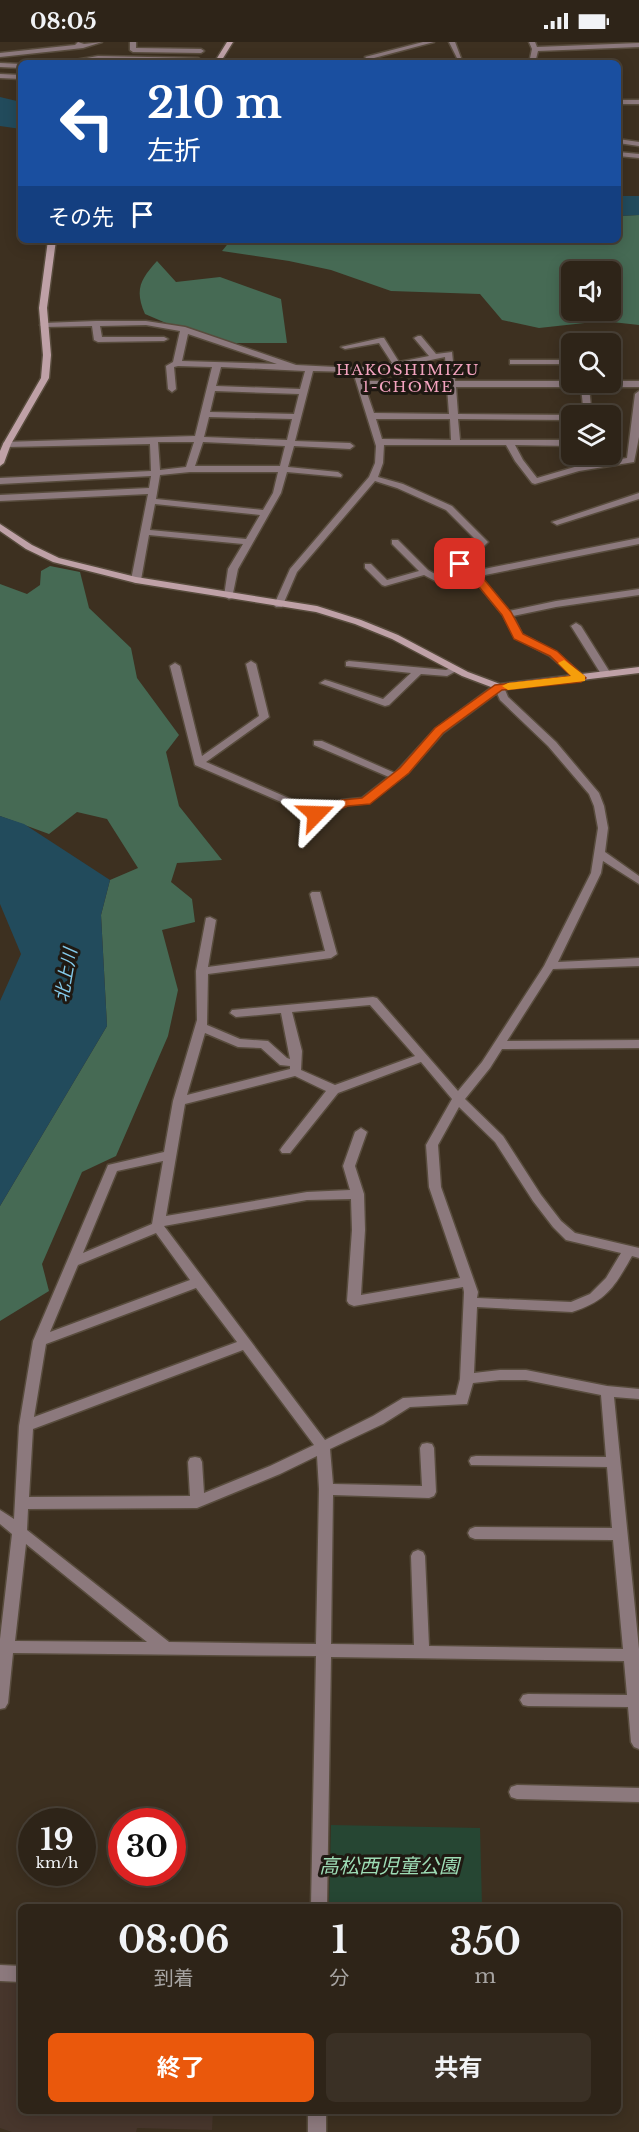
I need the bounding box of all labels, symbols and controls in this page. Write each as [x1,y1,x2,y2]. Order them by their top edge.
text: 08:05 [30,8,97,35]
text: 210 m [147,77,282,129]
icon: left [48,84,126,162]
text: 左折 [147,134,201,167]
icon: arrive [126,198,159,231]
text: その先 [48,204,114,231]
map controls [561,261,621,465]
button: sound [561,261,621,321]
button: search [561,333,621,393]
district label: HAKOSHIMIZU 1-CHOME [336,360,480,396]
button: layers [561,405,621,465]
pin [434,538,485,589]
icon: arrive [443,547,476,580]
position arrow [284,782,348,846]
water label: 北上川 [50,945,82,1003]
speed limit sign: 30 [108,1808,186,1886]
text: 19 [40,1821,74,1858]
text: km/h [36,1853,78,1872]
park label: 高松西児童公園 [319,1854,462,1878]
text: 08:06 [118,1918,230,1963]
text: 1 [332,1918,347,1963]
text: 350 [449,1920,521,1965]
text: m [475,1964,496,1988]
text: 到着 [154,1966,194,1990]
text: 分 [330,1966,350,1990]
button: 終了 [48,2033,314,2102]
button: 共有 [326,2033,591,2102]

